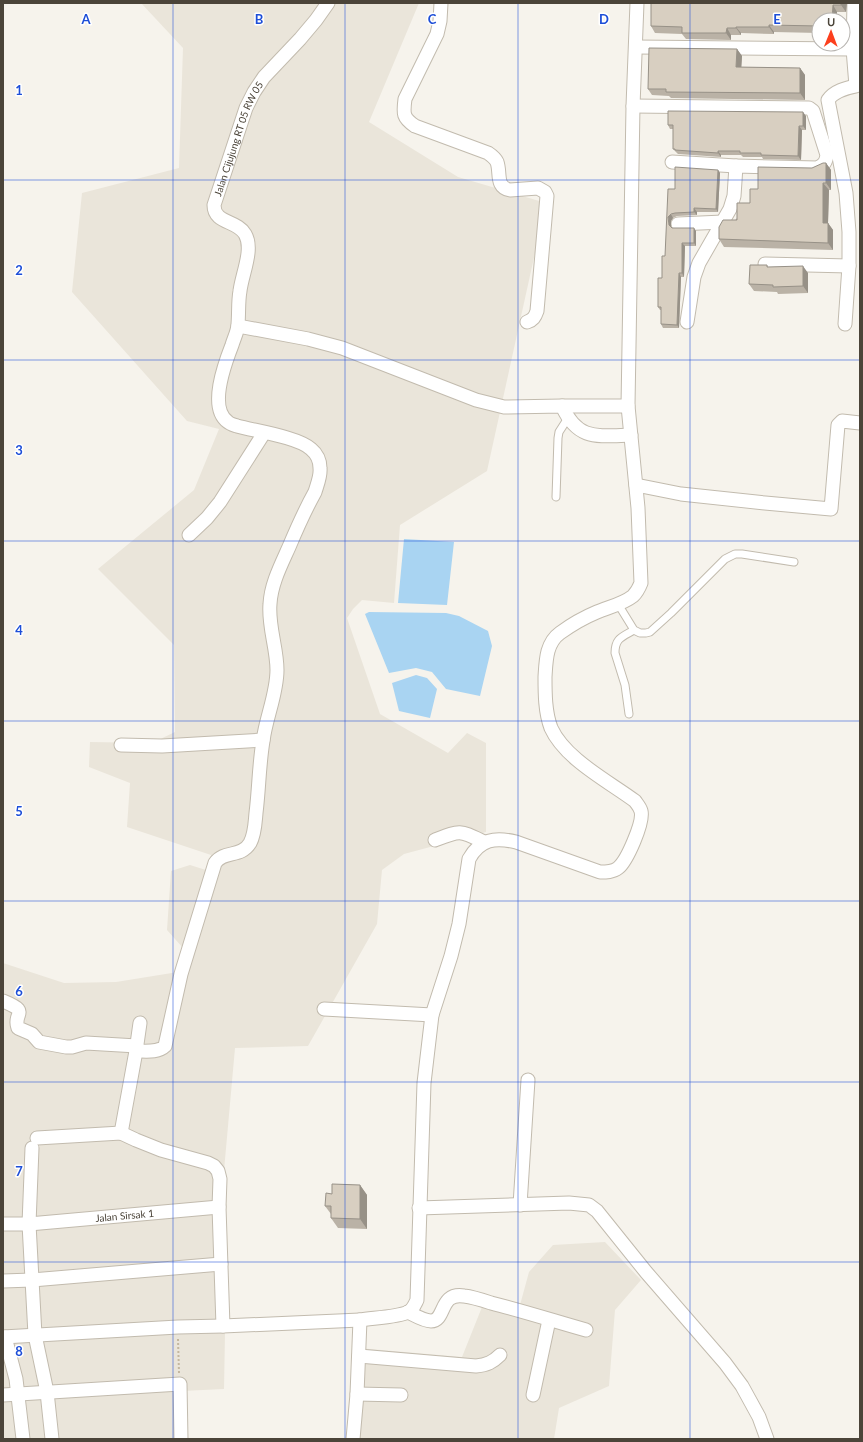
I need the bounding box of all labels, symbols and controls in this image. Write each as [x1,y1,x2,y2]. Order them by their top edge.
text: A [80,11,91,27]
text: B [255,11,264,27]
text: C [428,11,437,27]
text: D [599,11,609,27]
text: E [773,11,781,27]
north arrow [811,12,851,52]
text: U [827,15,835,28]
street label: Jalan Cijujung RT 05 RW 05 [211,79,266,198]
text: 1 [15,82,23,98]
text: 2 [15,262,23,278]
text: 3 [15,442,23,458]
text: 4 [15,622,23,638]
text: 5 [15,803,23,819]
text: 6 [15,983,23,999]
text: 7 [15,1163,23,1179]
street label: Jalan Sirsak 1 [95,1207,155,1224]
text: 8 [15,1343,23,1359]

